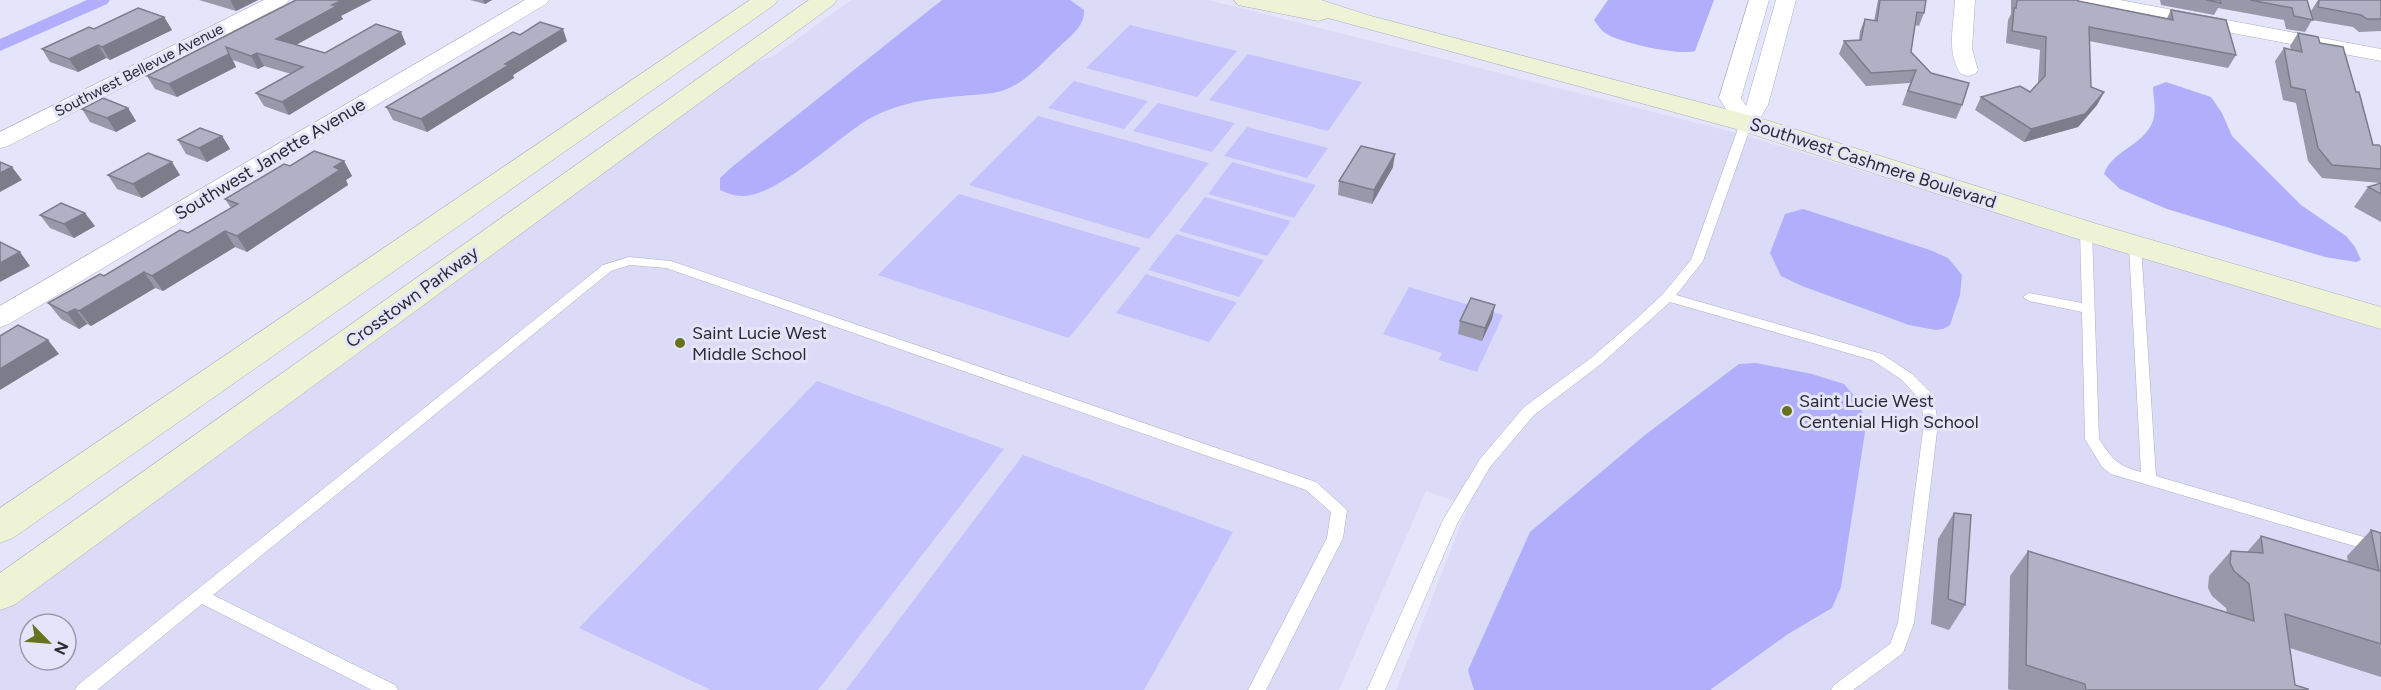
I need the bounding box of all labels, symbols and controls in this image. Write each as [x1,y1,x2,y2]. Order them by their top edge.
street label: Southwest Bellevue Avenue [52,20,226,120]
street label: Southwest Janette Avenue [171,93,370,225]
street label: Southwest Cashmere Boulevard [1747,113,1999,213]
street label: Crosstown Parkway [341,241,483,352]
place label: Saint Lucie West Middle School [692,322,827,365]
marker: Saint Lucie West Middle School [673,336,687,350]
place label: Saint Lucie West Centenial High School [1799,390,1979,433]
marker: Saint Lucie West Centenial High School [1780,404,1794,418]
north arrow [18,612,78,672]
text: N [50,639,72,658]

